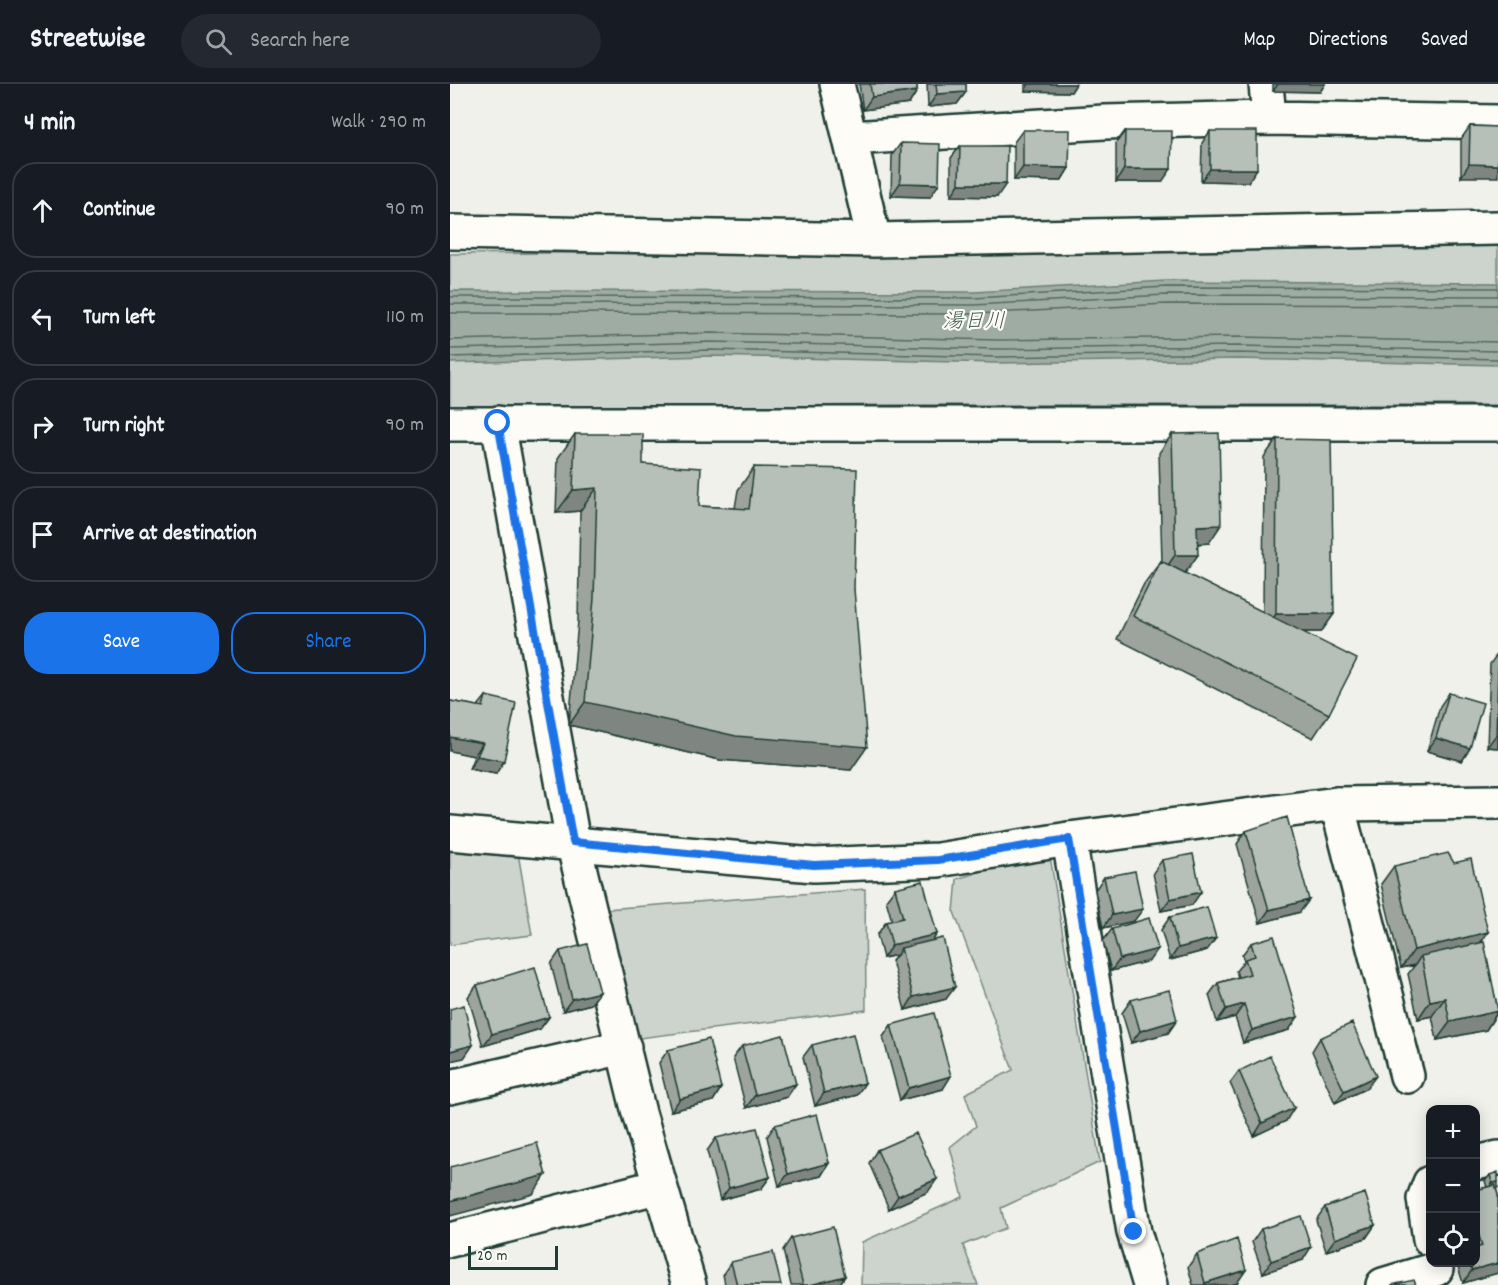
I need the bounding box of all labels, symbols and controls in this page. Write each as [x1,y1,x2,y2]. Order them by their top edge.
search box [181,14,601,68]
text: Streetwise [30,21,145,61]
icon: search [202,25,235,58]
text: Search here [250,26,350,57]
text: Map [1244,26,1275,56]
text: Directions [1308,26,1388,56]
text: Saved [1421,26,1468,56]
text: 4 min [24,105,75,142]
text: Walk · 290 m [331,109,426,137]
icon: ahead [26,194,59,227]
text: Continue [83,195,155,226]
text: 90 m [386,196,424,224]
icon: left [26,302,59,335]
text: Turn left [83,303,155,334]
text: 110 m [386,304,424,332]
water label: 湯日川 [943,308,1006,338]
route start [484,409,510,435]
icon: right [26,410,59,443]
text: Turn right [83,411,165,442]
text: 90 m [386,412,424,440]
icon: arrive [26,518,59,551]
text: Arrive at destination [83,519,257,550]
button: Save [24,612,219,674]
button: Share [231,612,426,674]
map controls [1426,1105,1480,1267]
button: + [1426,1105,1480,1159]
button: − [1426,1159,1480,1213]
button: locate [1426,1213,1480,1267]
route end [1120,1218,1146,1244]
scale bar [468,1243,558,1270]
text: 20 m [477,1245,507,1268]

